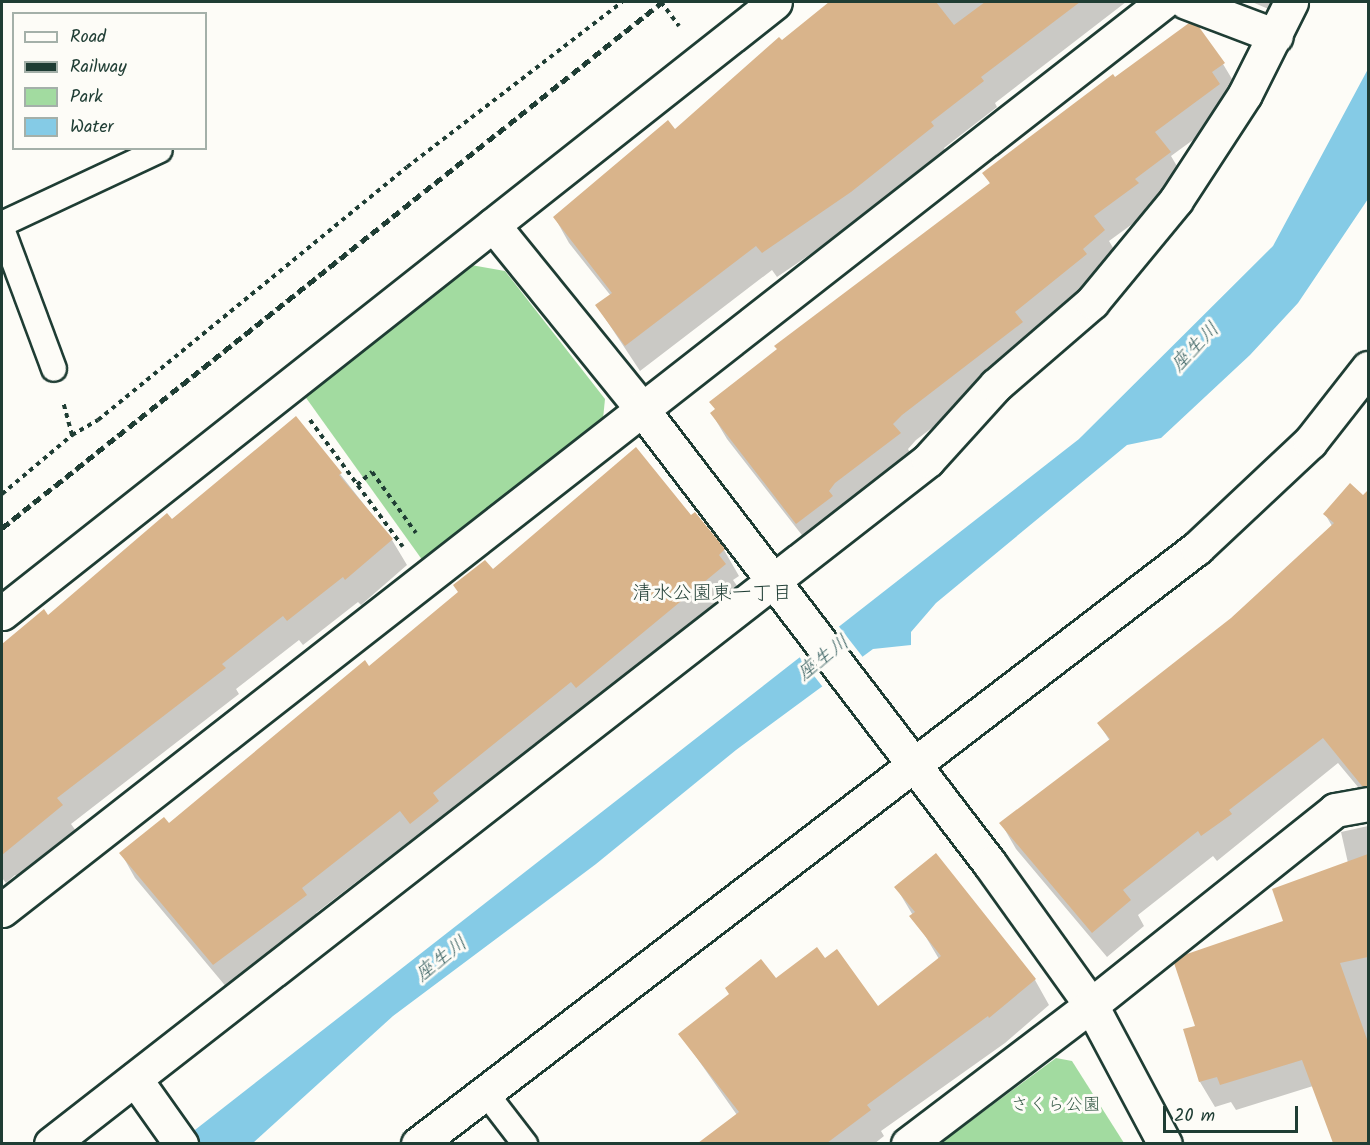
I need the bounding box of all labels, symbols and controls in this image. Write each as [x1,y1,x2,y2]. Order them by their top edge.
legend [12,12,207,150]
text: Road [70,23,106,52]
text: Railway [70,53,127,82]
text: Park [70,83,103,112]
text: Water [70,113,114,142]
water label: 座生川 [1167,318,1225,378]
district label: 清水公園東一丁目 [632,582,792,606]
water label: 座生川 [793,631,855,687]
water label: 座生川 [411,932,473,988]
scale bar [1166,1094,1301,1132]
park label: さくら公園 [1011,1095,1101,1117]
text: 20 m [1174,1102,1215,1131]

